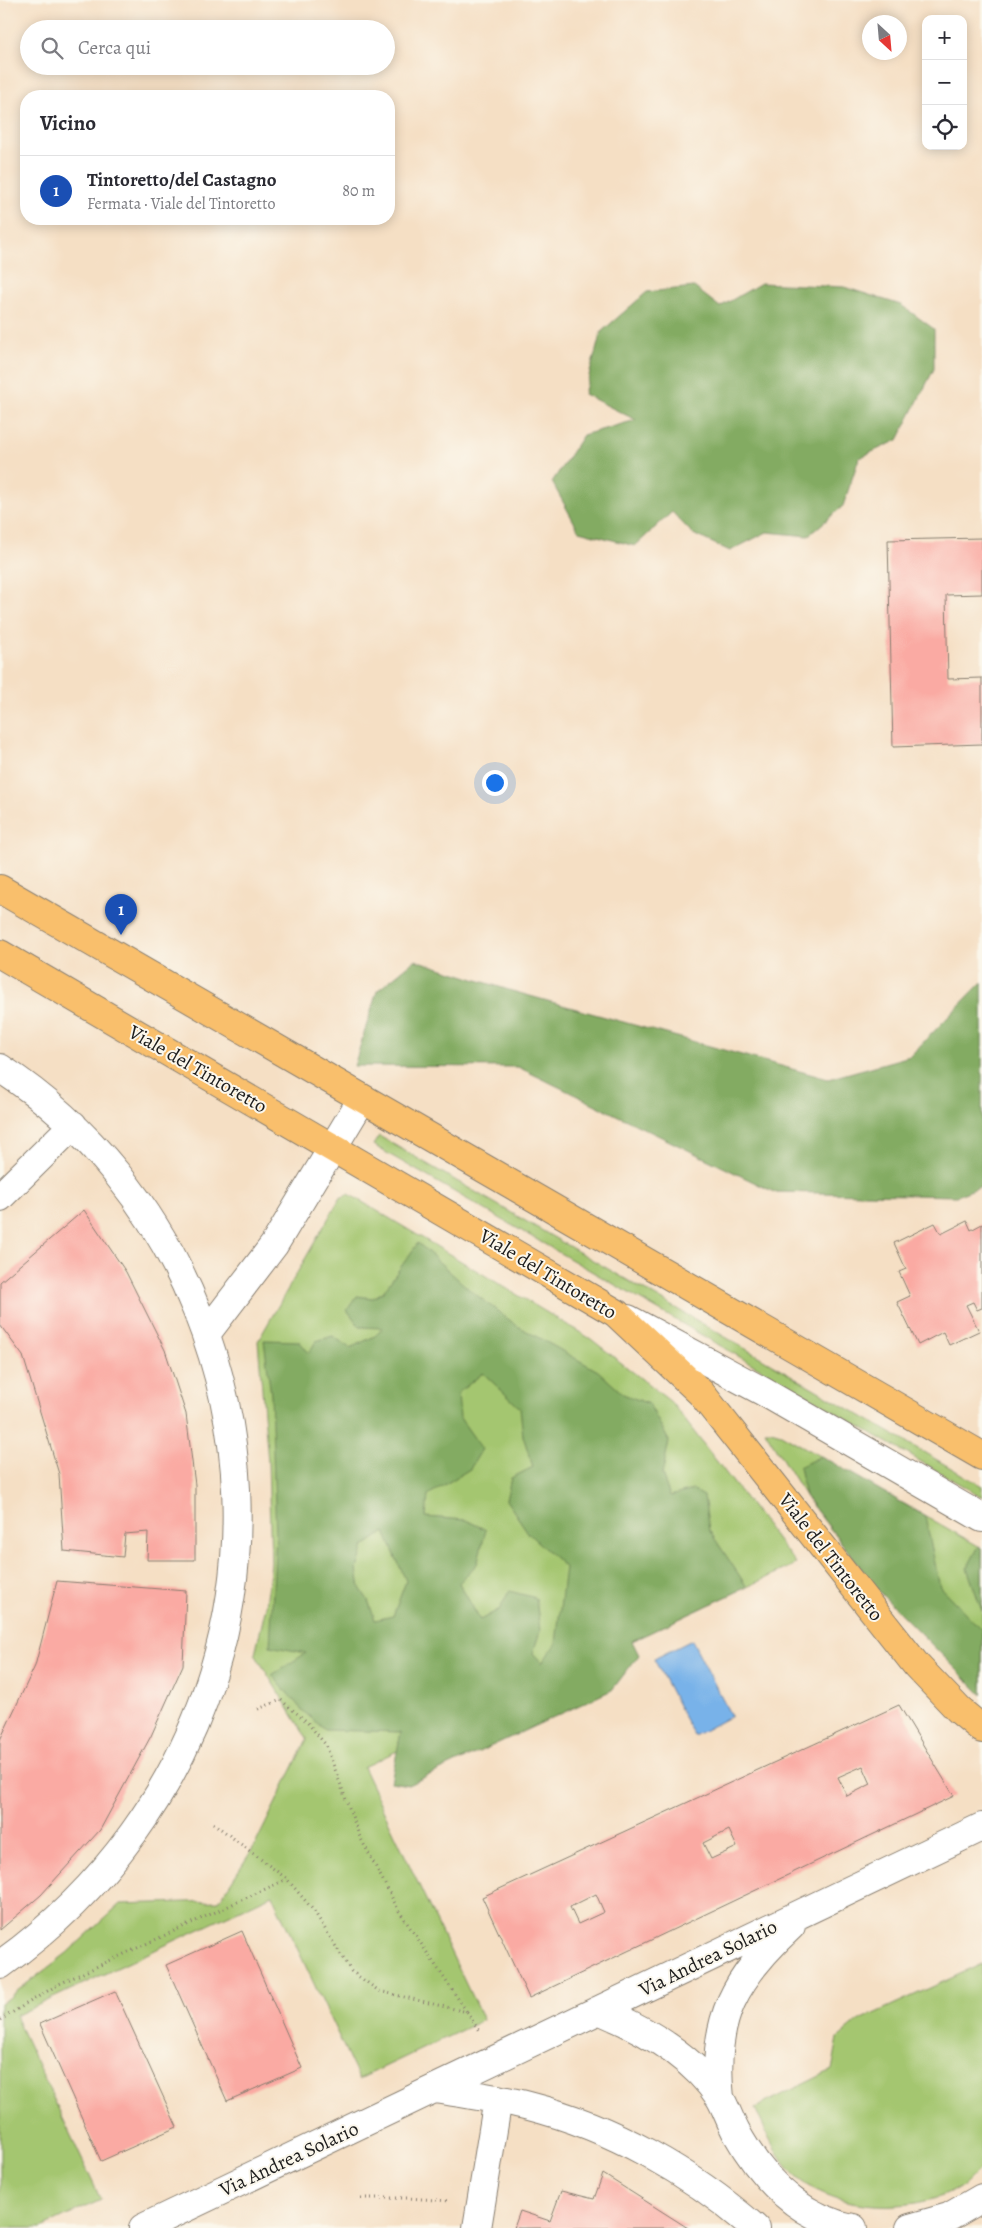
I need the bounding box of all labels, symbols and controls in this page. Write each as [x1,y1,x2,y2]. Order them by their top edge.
north arrow [862,15,907,60]
map controls [922,15,967,150]
button: + [922,15,967,60]
search box [20,20,395,75]
icon: search [38,34,66,62]
text: Cerca qui [78,35,151,61]
button: − [922,60,967,105]
button: locate [922,105,967,150]
text: Vicino [40,109,96,137]
text: Tintoretto/del Castagno [87,167,276,193]
text: 1 [53,180,59,202]
text: 80 m [342,180,375,202]
text: Fermata · Viale del Tintoretto [87,193,275,215]
your location [482,770,508,796]
pin: 1 [105,894,137,935]
street label: Viale del Tintoretto [123,1018,272,1120]
street label: Viale del Tintoretto [473,1222,622,1326]
street label: Viale del Tintoretto [772,1487,890,1627]
street label: Via Andrea Solario [633,1913,782,2004]
street label: Via Andrea Solario [214,2115,363,2203]

